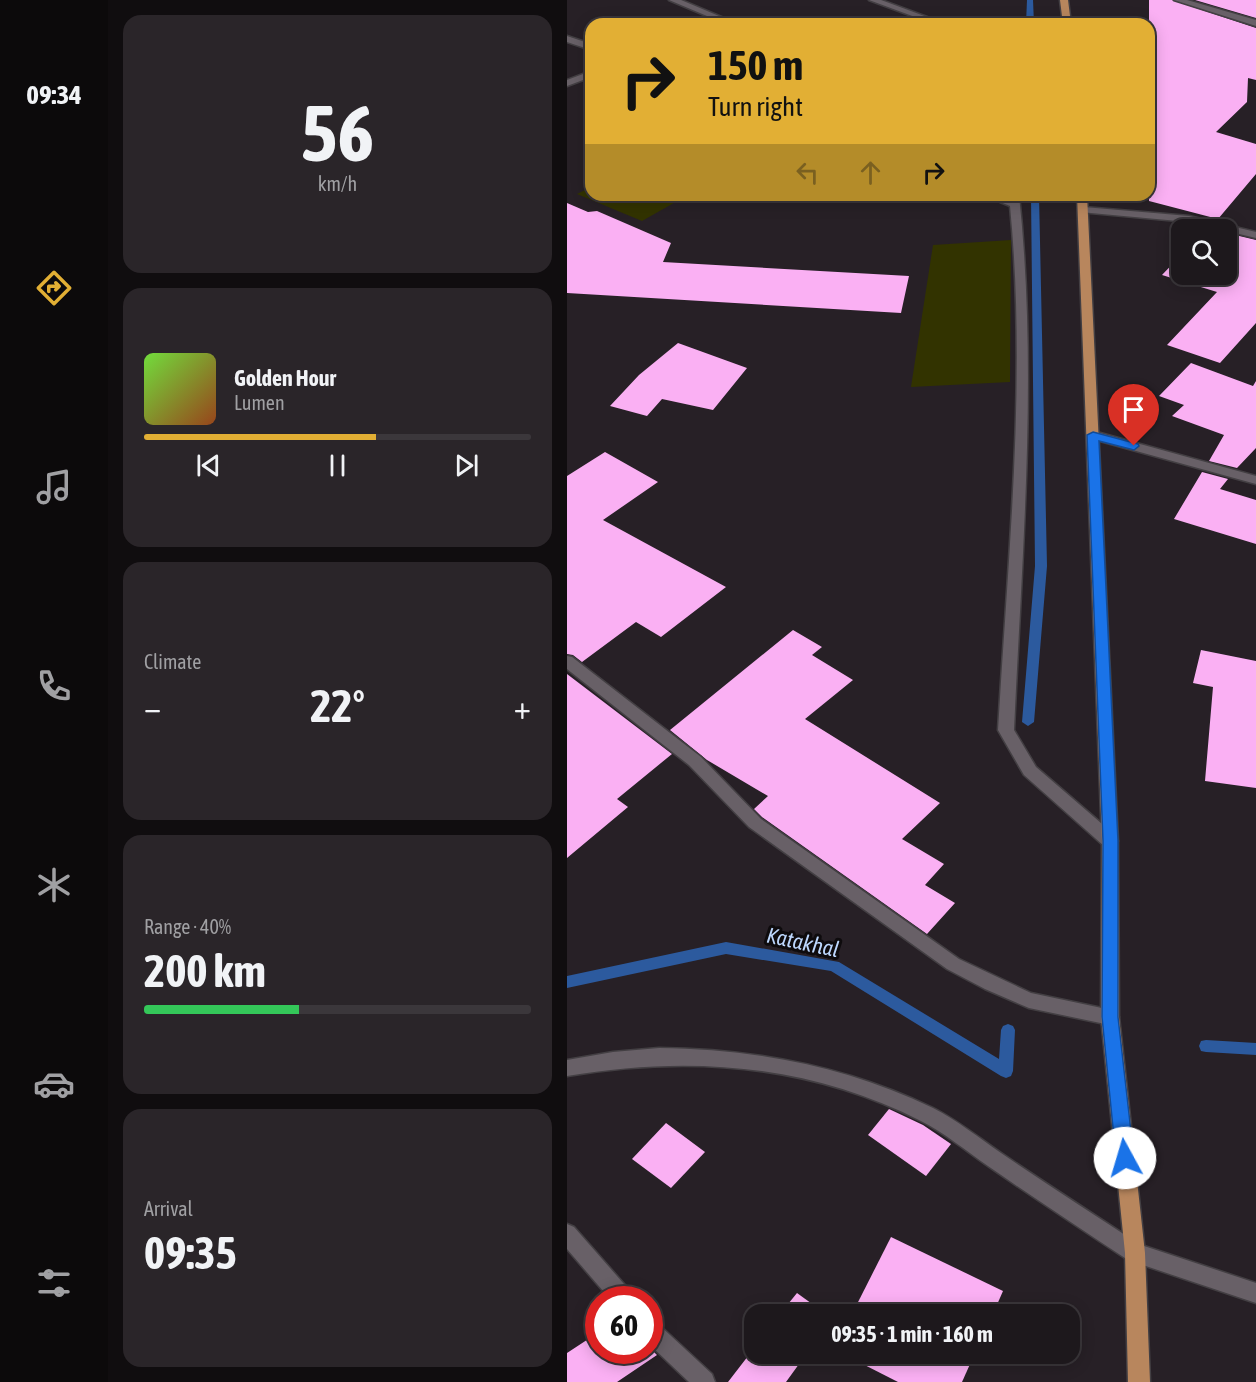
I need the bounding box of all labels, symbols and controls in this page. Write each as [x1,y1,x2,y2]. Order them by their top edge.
text: 150 m [708,41,803,89]
icon: right [609,42,687,120]
text: 09:34 [26,79,82,110]
text: 56 [301,88,374,178]
text: Turn right [708,91,803,122]
icon: left [791,156,824,189]
icon: ahead [854,156,887,189]
icon: right [917,156,950,189]
text: km/h [318,172,357,195]
map controls [1171,219,1237,285]
button: search [1171,219,1237,285]
icon: directions [33,267,75,309]
text: Golden Hour [234,365,336,391]
pin [1108,384,1159,446]
text: Lumen [234,391,285,414]
icon: arrive [1117,393,1150,426]
icon: previous [192,449,225,482]
icon: pause [321,449,354,482]
icon: next [450,449,483,482]
icon: music [33,466,75,508]
text: Climate [144,650,201,673]
icon: phone [33,665,75,707]
text: 22° [310,680,365,732]
text: − [144,688,161,726]
text: + [514,688,531,726]
icon: climate [33,864,75,906]
text: Range · 40% [144,915,231,938]
water label: Katakhal [764,922,842,962]
text: 200 km [144,945,266,997]
icon: car [33,1063,75,1105]
position arrow [1093,1126,1157,1190]
text: Arrival [144,1197,193,1220]
text: 09:35 [144,1227,237,1279]
icon: filters [33,1262,75,1304]
speed limit sign: 60 [585,1286,663,1364]
text: 09:35 · 1 min · 160 m [831,1321,993,1347]

